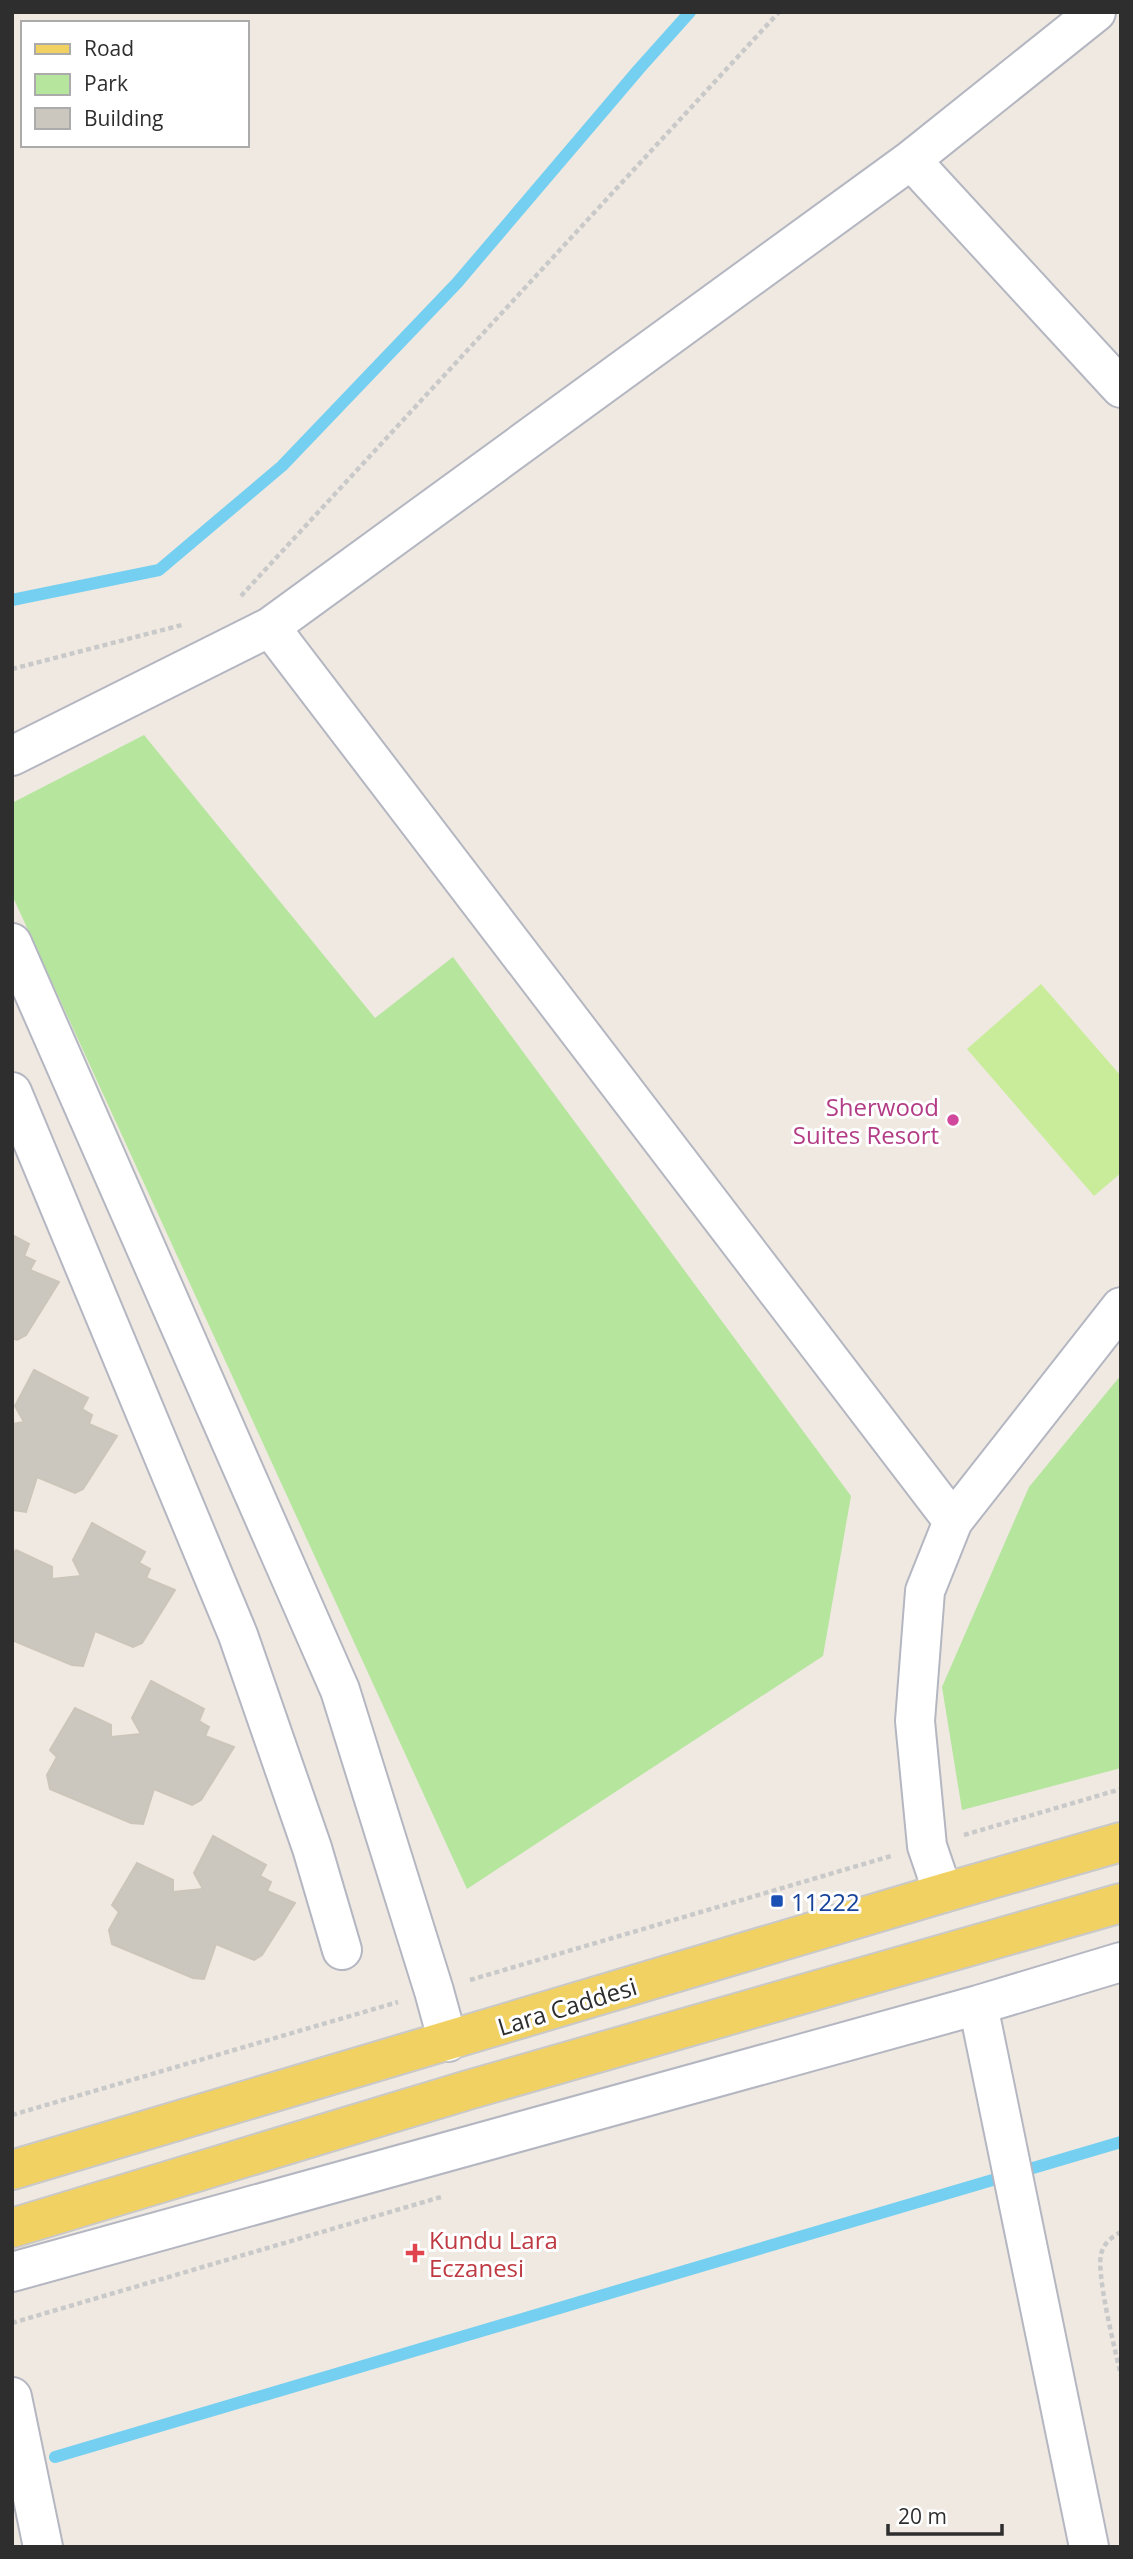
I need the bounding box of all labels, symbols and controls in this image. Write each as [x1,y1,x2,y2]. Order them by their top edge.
legend [21,21,248,147]
text: Road [84,34,134,62]
text: Park [84,69,128,97]
text: Building [84,104,163,132]
place label: Sherwood Suites Resort [793,1090,939,1151]
marker: Sherwood Suites Resort [945,1112,961,1128]
place label: 11222 [791,1885,860,1918]
marker: 11222 [769,1893,785,1909]
street label: Lara Caddesi [493,1969,641,2043]
place label: Kundu Lara Eczanesi [429,2223,558,2284]
marker: Kundu Lara Eczanesi [407,2245,423,2261]
scale bar [888,2492,1002,2536]
text: 20 m [898,2502,947,2530]

